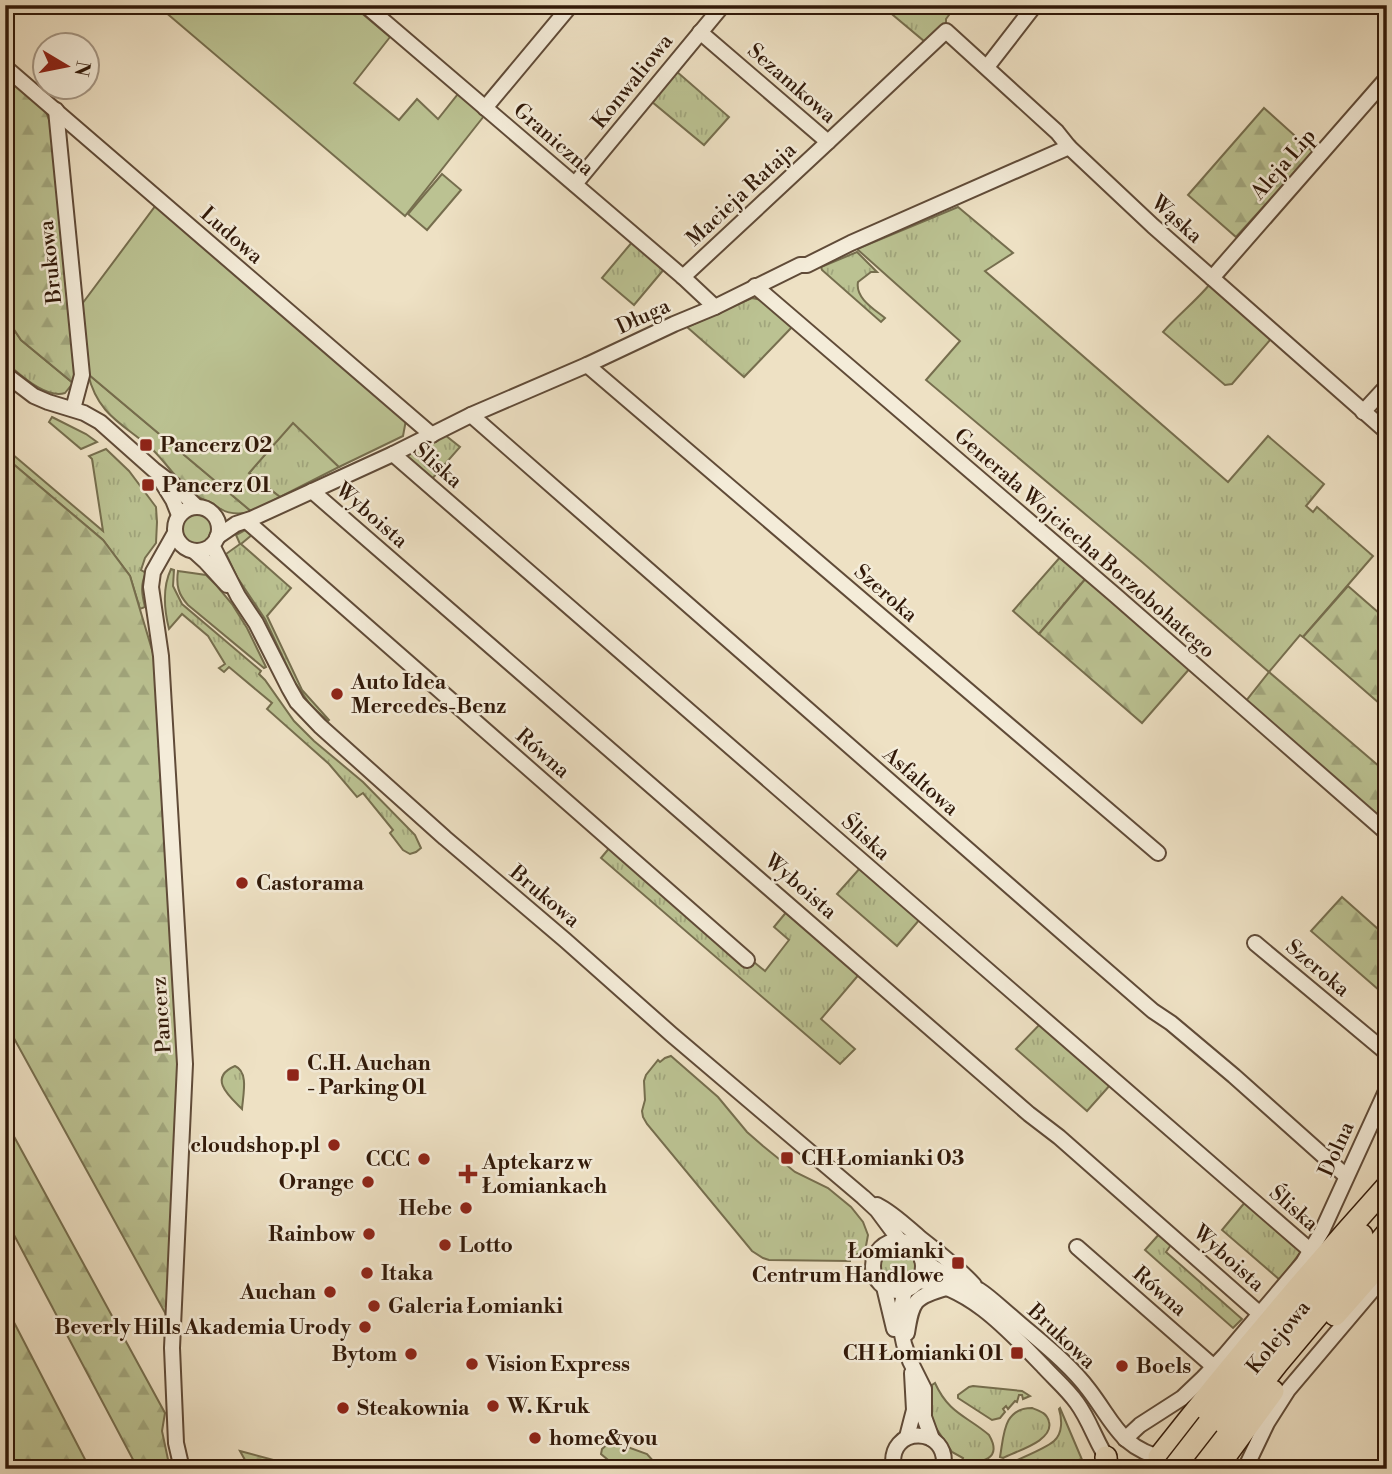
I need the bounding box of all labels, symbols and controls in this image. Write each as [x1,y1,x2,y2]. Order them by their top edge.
street label: Konwaliowa [587,29,679,134]
north arrow [32,32,102,102]
street label: Sezamkowa [742,38,841,130]
text: N [69,59,95,78]
street label: Graniczna [508,98,599,182]
street label: Aleja Lip [1245,124,1322,206]
street label: Macieja Rataja [681,137,802,252]
street label: Wąska [1145,189,1208,250]
street label: Ludowa [195,202,268,270]
street label: Brukowa [34,219,68,306]
street label: Długa [613,293,675,341]
street label: Generała Wojciecha Borzobohatego [949,423,1220,664]
place label: Pancerz 02 [160,433,272,459]
street label: Śliska [407,435,469,494]
marker: Pancerz 02 [138,437,154,453]
place label: Pancerz 01 [162,473,271,499]
marker: Pancerz 01 [140,477,156,493]
street label: Wyboista [329,477,413,554]
street label: Szeroka [848,559,923,629]
place label: Auto Idea Mercedes-Benz [350,670,506,720]
marker: Auto Idea Mercedes-Benz [329,686,345,702]
street label: Równa [510,723,575,785]
street label: Asfaltowa [876,741,964,822]
street label: Śliska [836,807,897,867]
street label: Wyboista [758,848,842,925]
street label: Brukowa [503,859,585,934]
place label: Castorama [256,871,364,897]
marker: Castorama [234,875,250,891]
street label: Szeroka [1280,935,1355,1003]
street label: Pancerz [146,976,178,1054]
place label: C.H. Auchan - Parking 01 [307,1051,431,1101]
marker: C.H. Auchan - Parking 01 [285,1067,301,1083]
street label: Dolna [1313,1118,1361,1181]
place label: cloudshop.pl [190,1133,320,1159]
marker: cloudshop.pl [326,1137,342,1153]
place label: CH Łomianki 03 [801,1146,964,1172]
place label: CCC [366,1147,410,1173]
place label: Aptekarz w Łomiankach [481,1150,607,1200]
marker: CH Łomianki 03 [779,1150,795,1166]
marker: CCC [416,1151,432,1167]
marker: Aptekarz w Łomiankach [460,1166,476,1182]
place label: Orange [279,1170,354,1196]
marker: Orange [360,1174,376,1190]
street label: Śliska [1263,1178,1325,1237]
place label: Hebe [399,1196,452,1222]
marker: Hebe [458,1200,474,1216]
street label: Wyboista [1186,1219,1270,1298]
place label: Rainbow [268,1222,356,1248]
marker: Rainbow [361,1226,377,1242]
place label: Lotto [459,1233,513,1259]
marker: Lotto [437,1237,453,1253]
place label: Łomianki Centrum Handlowe [752,1239,944,1289]
marker: Łomianki Centrum Handlowe [950,1255,966,1271]
place label: Itaka [381,1261,434,1287]
street label: Równa [1127,1261,1192,1323]
marker: Itaka [359,1265,375,1281]
place label: Auchan [239,1280,316,1306]
marker: Auchan [322,1284,338,1300]
place label: Galeria Łomianki [388,1294,563,1320]
street label: Kolejowa [1241,1295,1317,1380]
marker: Galeria Łomianki [366,1298,382,1314]
street label: Brukowa [1021,1298,1101,1375]
place label: Beverly Hills Akademia Urody [54,1315,351,1341]
marker: Beverly Hills Akademia Urody [357,1319,373,1335]
place label: CH Łomianki 01 [843,1341,1003,1367]
place label: Bytom [332,1342,397,1368]
marker: CH Łomianki 01 [1009,1345,1025,1361]
marker: Bytom [403,1346,419,1362]
place label: Vision Express [485,1352,630,1378]
place label: Boels [1136,1354,1191,1380]
marker: Vision Express [464,1356,480,1372]
marker: Boels [1114,1358,1130,1374]
place label: W. Kruk [506,1394,591,1420]
place label: Steakownia [357,1396,470,1422]
marker: W. Kruk [485,1398,501,1414]
marker: Steakownia [335,1400,351,1416]
place label: home&you [549,1426,658,1452]
marker: home&you [527,1430,543,1446]

